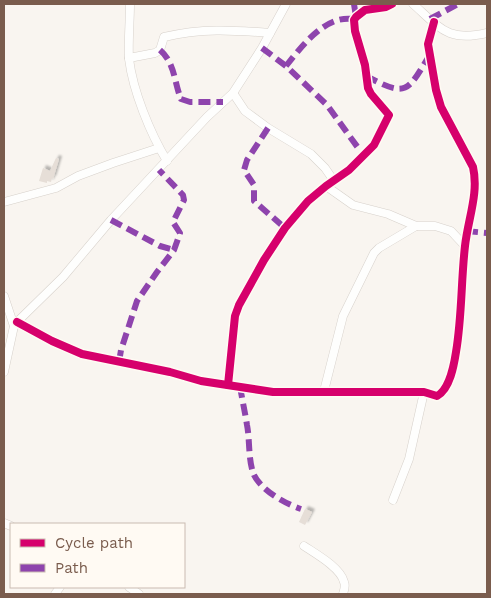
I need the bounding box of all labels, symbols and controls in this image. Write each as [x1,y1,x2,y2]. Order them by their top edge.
legend [10,523,185,588]
text: Cycle path [55,534,133,552]
text: Path [55,559,88,577]

